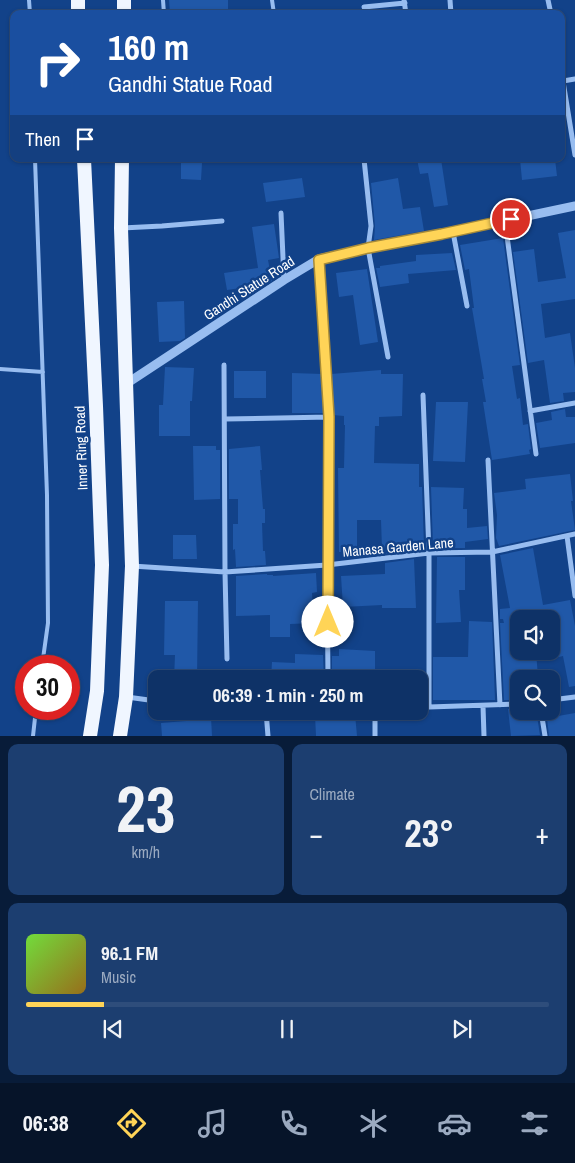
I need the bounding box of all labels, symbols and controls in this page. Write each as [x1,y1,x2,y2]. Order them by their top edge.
text: 160 m [108,24,189,71]
icon: right [25,30,90,95]
text: Gandhi Statue Road [108,69,273,99]
icon: arrive [71,125,99,153]
text: Then [25,126,61,152]
pin [490,198,532,240]
icon: arrive [497,205,525,233]
street label: Gandhi Statue Road [200,252,298,324]
street label: Inner Ring Road [71,406,91,490]
street label: Manasa Garden Lane [342,533,454,561]
position arrow [301,595,353,647]
map controls [510,610,560,720]
button: sound [510,610,560,660]
speed limit sign: 30 [15,655,80,720]
button: search [510,670,560,720]
text: 06:39 · 1 min · 250 m [213,682,363,708]
text: 23 [116,765,175,852]
text: Climate [310,783,355,805]
text: 23° [404,808,454,859]
text: − [310,815,323,853]
text: + [536,815,549,853]
text: km/h [132,841,160,863]
text: 96.1 FM [101,940,158,966]
text: Music [101,966,136,988]
icon: previous [99,1015,127,1043]
icon: pause [273,1015,301,1043]
icon: next [448,1015,476,1043]
icon: directions [114,1106,149,1141]
icon: music [195,1106,230,1141]
icon: phone [276,1106,311,1141]
icon: climate [356,1106,391,1141]
icon: car [437,1106,472,1141]
icon: filters [517,1106,552,1141]
text: 06:38 [23,1108,69,1138]

